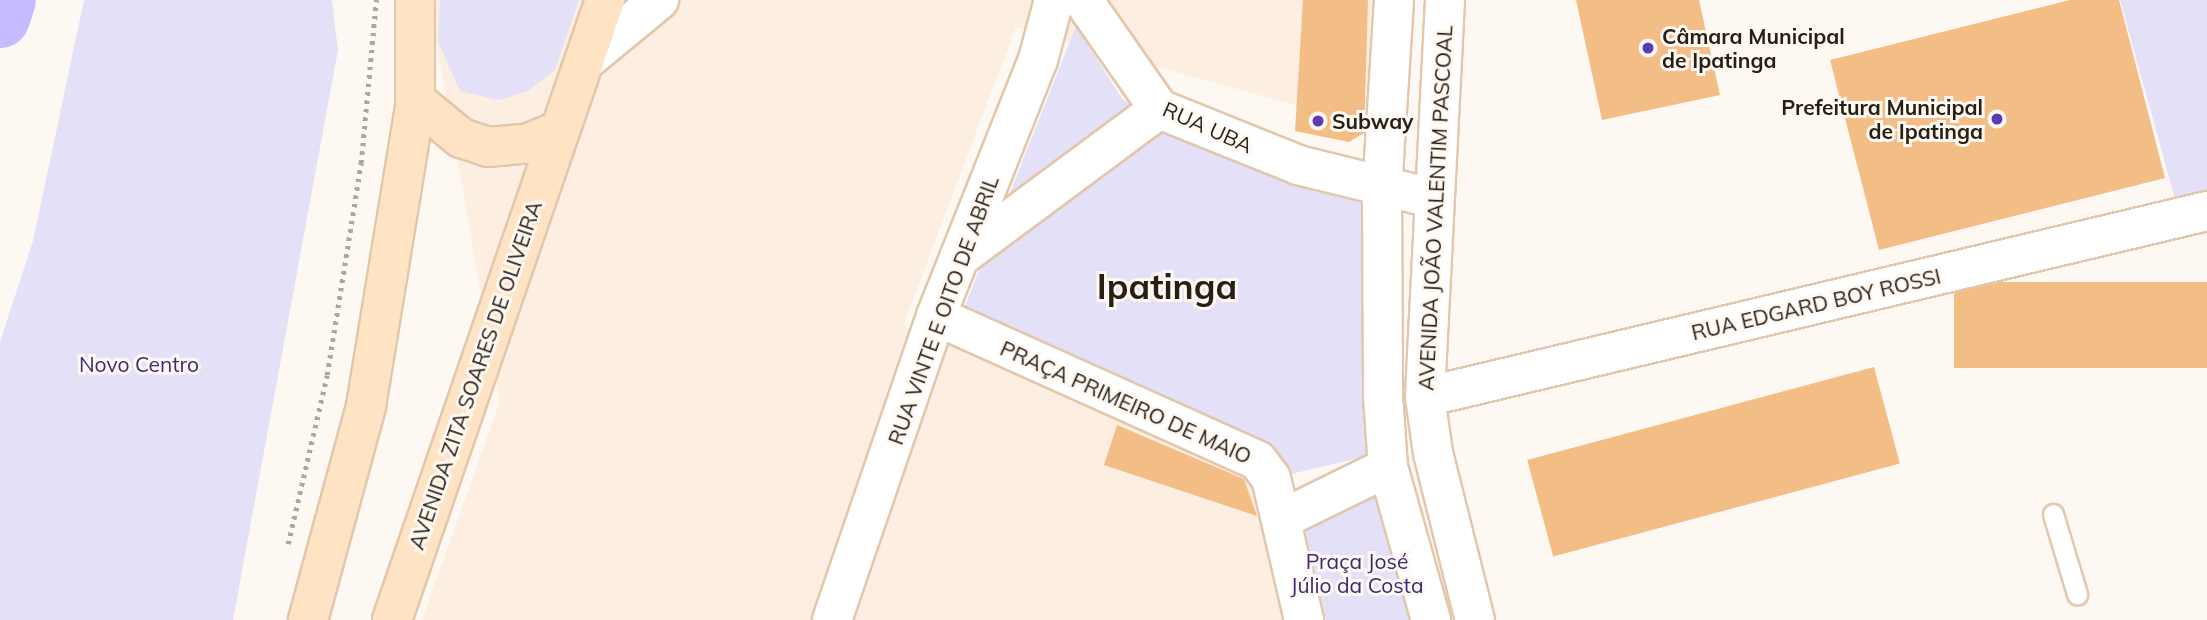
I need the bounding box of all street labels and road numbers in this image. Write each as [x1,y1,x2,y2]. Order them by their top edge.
street label: AVENIDA JOÃO VALENTIM PASCOAL [1413,25,1457,391]
street label: RUA UBA [1159,96,1257,158]
street label: RUA VINTE E OITO DE ABRIL [882,172,1004,448]
street label: AVENIDA ZITA SOARES DE OLIVEIRA [403,197,547,553]
street label: RUA EDGARD BOY ROSSI [1689,263,1943,345]
street label: PRAÇA PRIMEIRO DE MAIO [997,335,1255,469]

